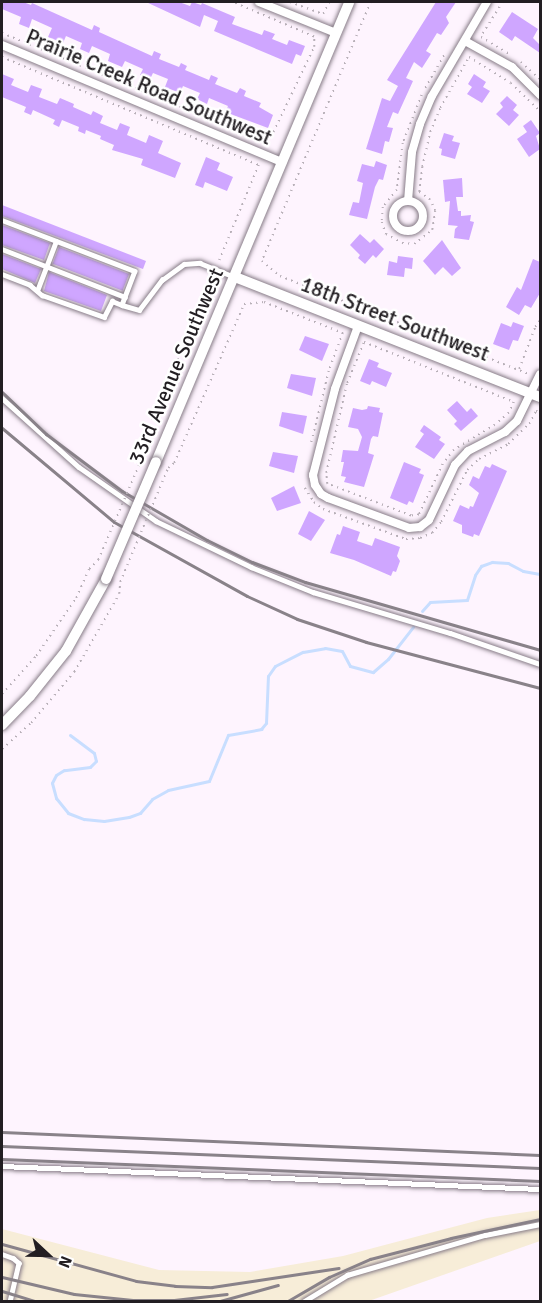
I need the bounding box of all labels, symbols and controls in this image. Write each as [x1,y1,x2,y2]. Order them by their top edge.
street label: Prairie Creek Road Southwest [22,24,276,150]
street label: 33rd Avenue Southwest [123,264,229,468]
street label: 18th Street Southwest [297,271,493,367]
north arrow [18,1225,78,1285]
text: N [53,1253,76,1271]

